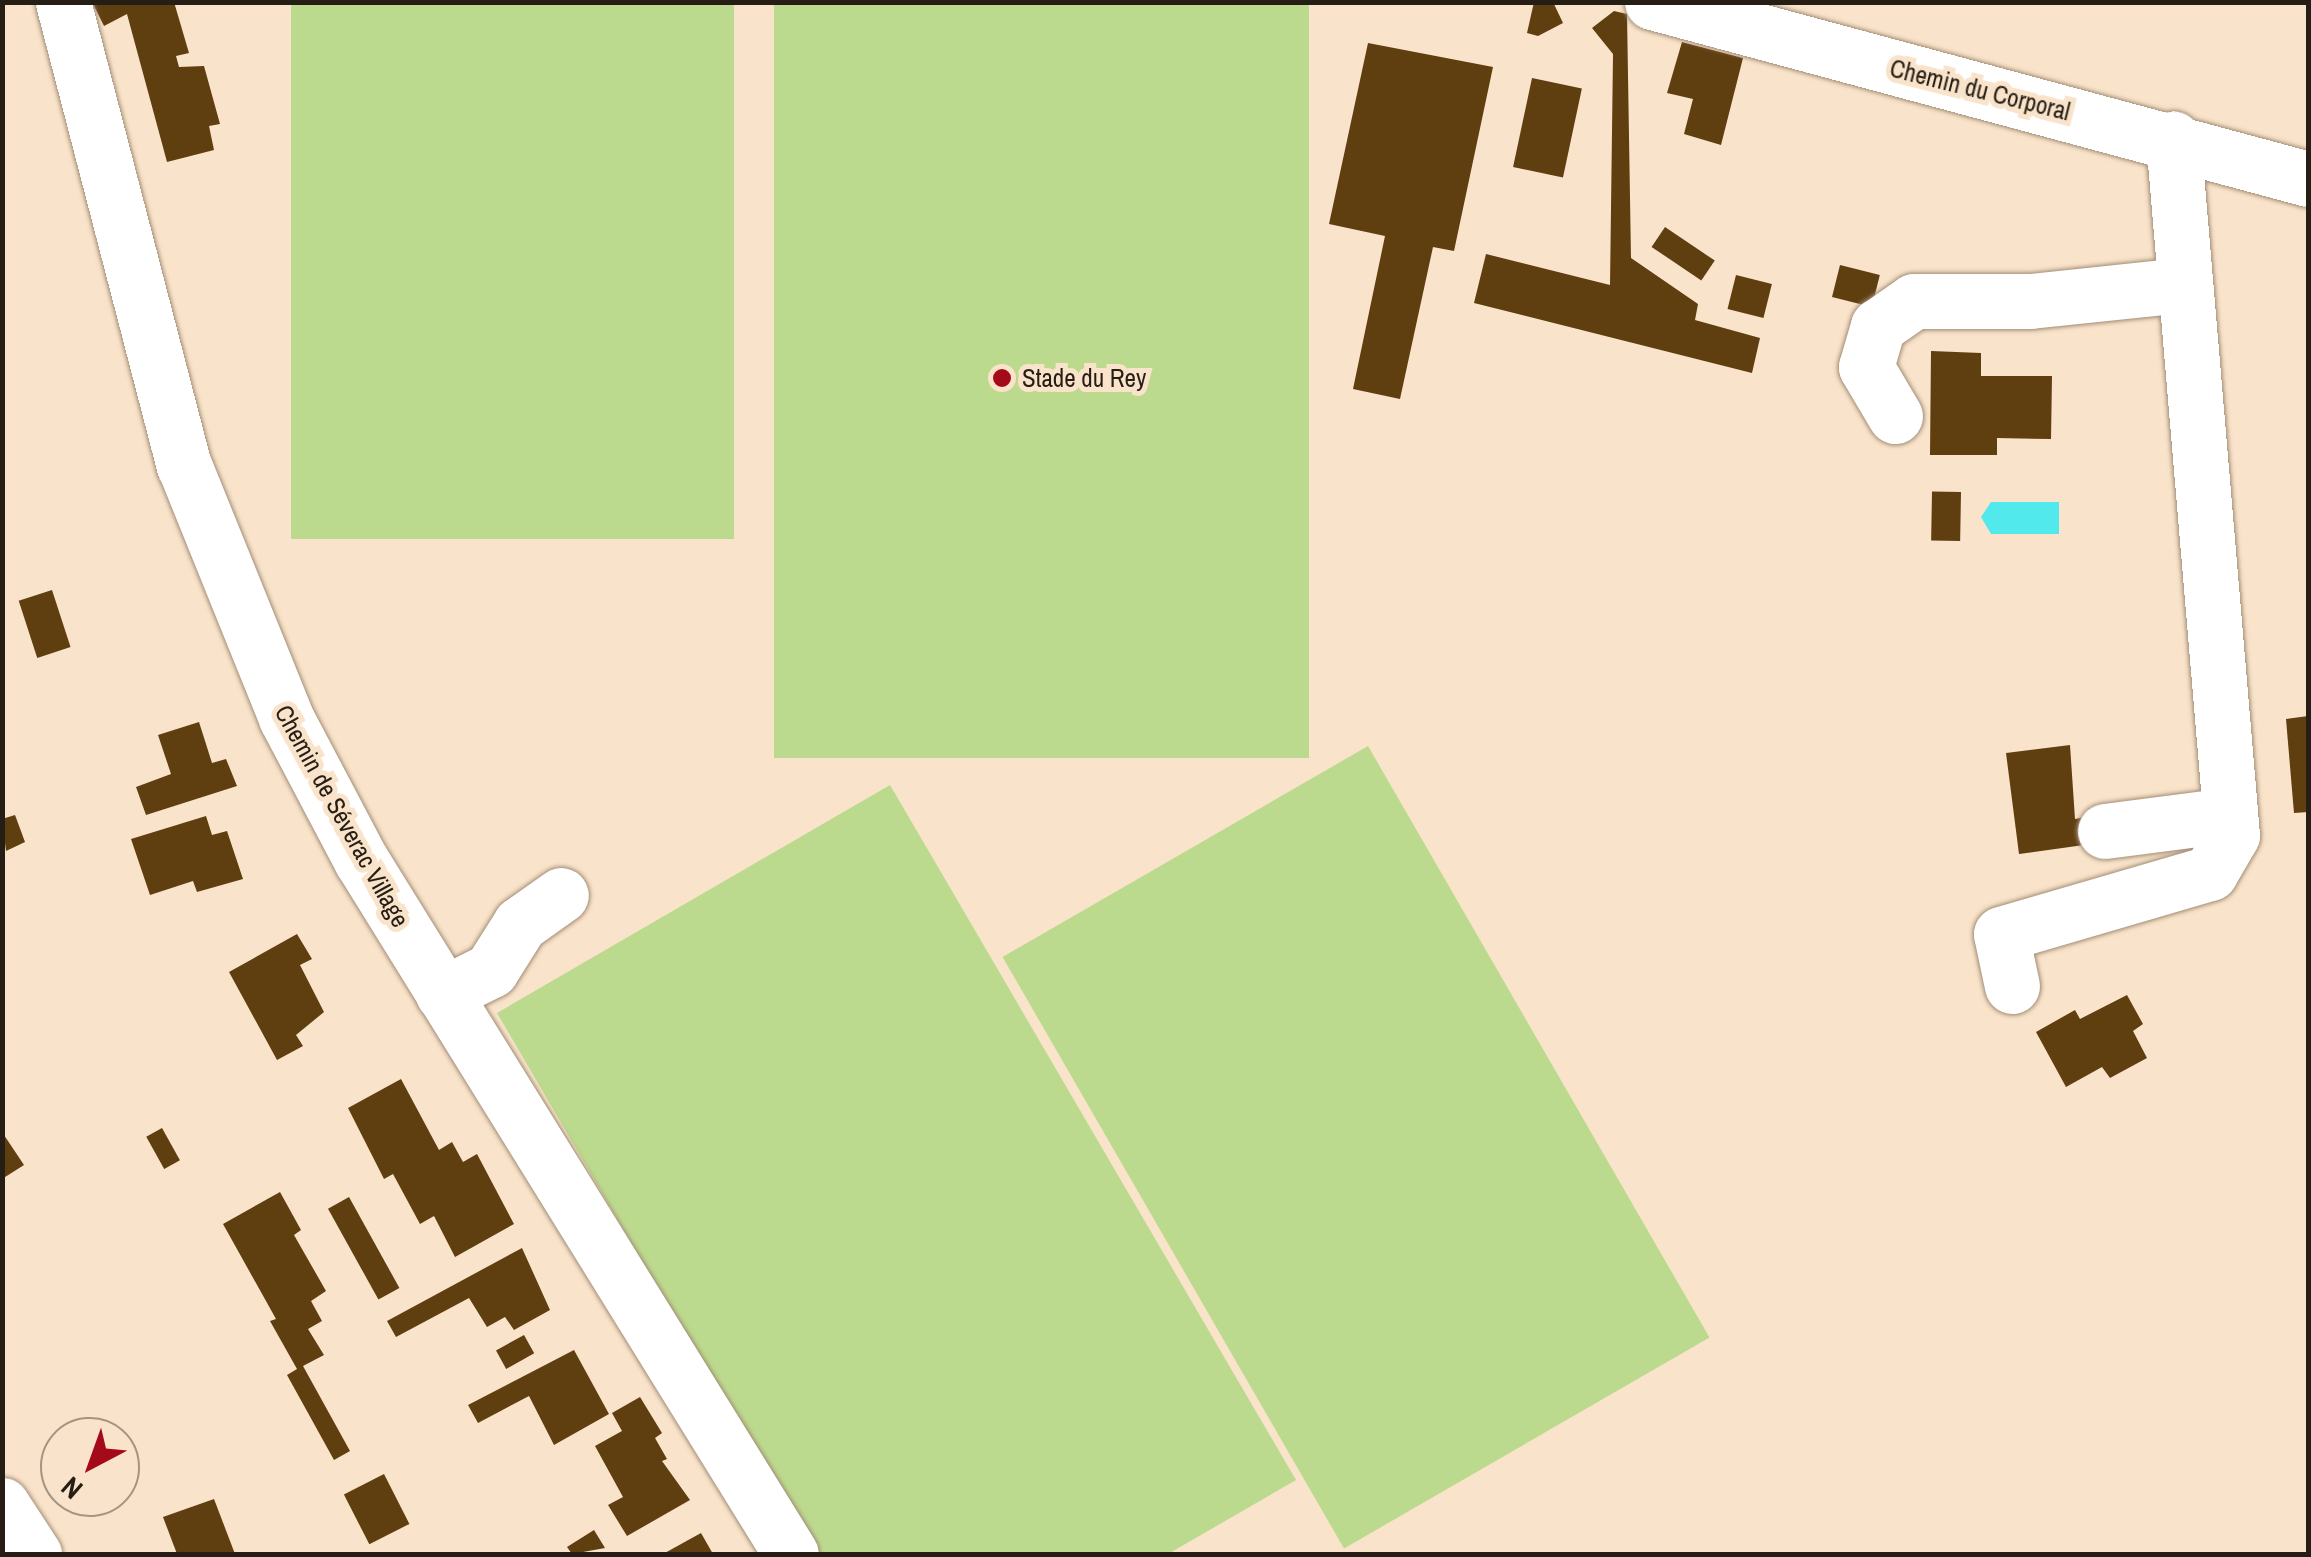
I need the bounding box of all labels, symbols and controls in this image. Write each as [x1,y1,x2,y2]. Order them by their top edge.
street label: Chemin du Corporal [1887,53,2073,127]
place label: Stade du Rey [1022,363,1146,393]
marker: Stade du Rey [991,367,1013,389]
street label: Chemin de Séverac Village [268,700,416,932]
north arrow [40,1417,140,1517]
text: N [53,1468,90,1508]

